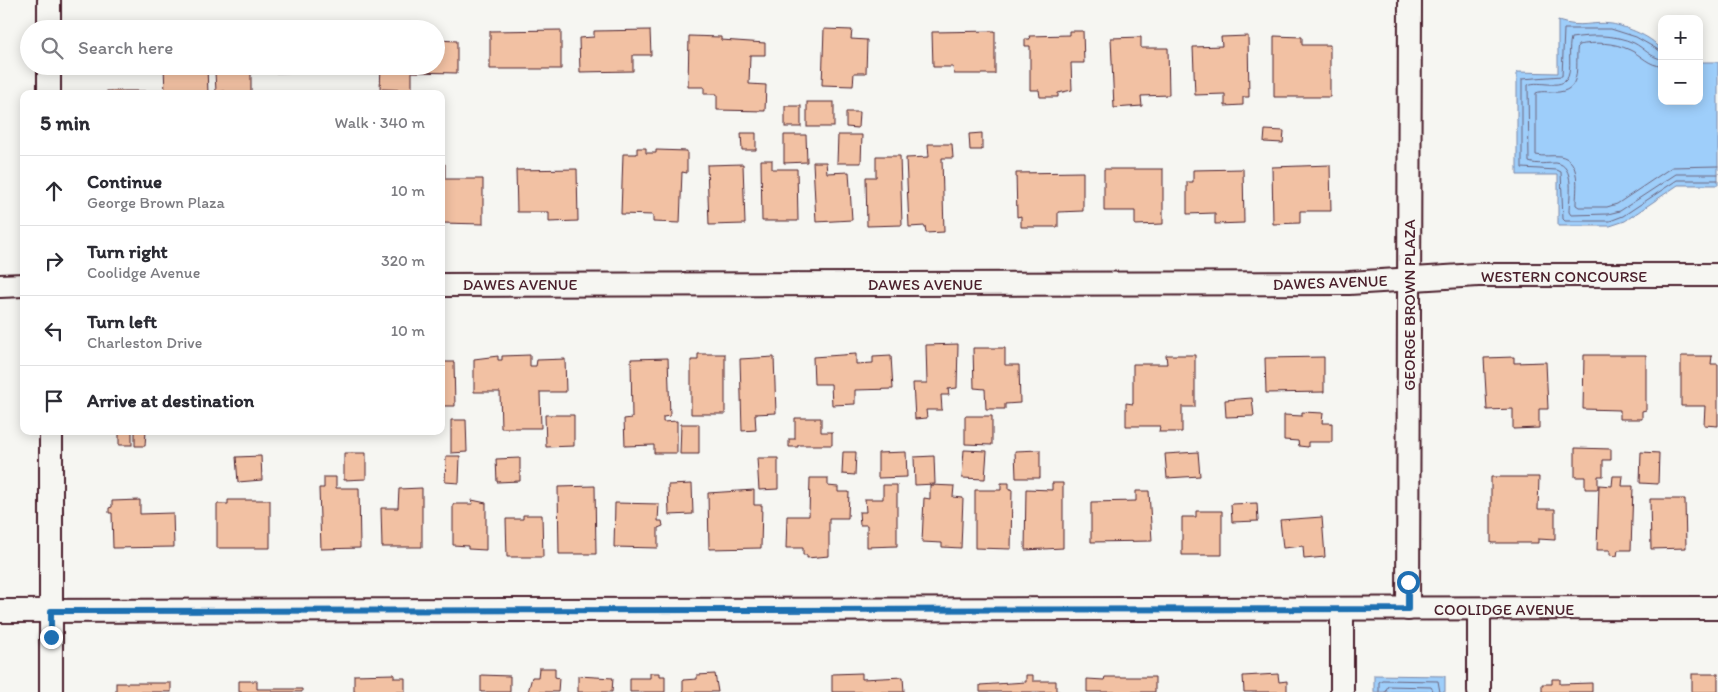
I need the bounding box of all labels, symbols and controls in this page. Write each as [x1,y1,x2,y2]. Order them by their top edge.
map controls [1658,15,1703,105]
button: + [1658,15,1703,60]
search box [20,20,445,75]
icon: search [38,34,66,62]
text: Search here [78,36,173,59]
button: − [1658,60,1703,105]
text: 5 min [40,110,90,135]
text: Walk · 340 m [335,113,425,132]
text: Continue [87,170,162,193]
icon: ahead [40,177,68,205]
text: 10 m [391,181,425,200]
text: George Brown Plaza [87,193,225,212]
street label: GEORGE BROWN PLAZA [1400,219,1419,391]
text: Turn right [87,240,168,263]
icon: right [40,247,68,275]
text: 320 m [381,251,425,270]
text: Coolidge Avenue [87,263,200,282]
street label: WESTERN CONCOURSE [1481,267,1647,286]
street label: DAWES AVENUE [1272,271,1388,294]
street label: DAWES AVENUE [463,275,577,294]
street label: DAWES AVENUE [868,275,982,294]
text: Turn left [87,310,157,333]
icon: left [40,317,68,345]
text: 10 m [391,321,425,340]
text: Charleston Drive [87,333,202,352]
icon: arrive [40,387,68,415]
text: Arrive at destination [87,389,254,412]
route start [1397,571,1420,594]
street label: COOLIDGE AVENUE [1434,600,1574,619]
route end [40,626,63,649]

